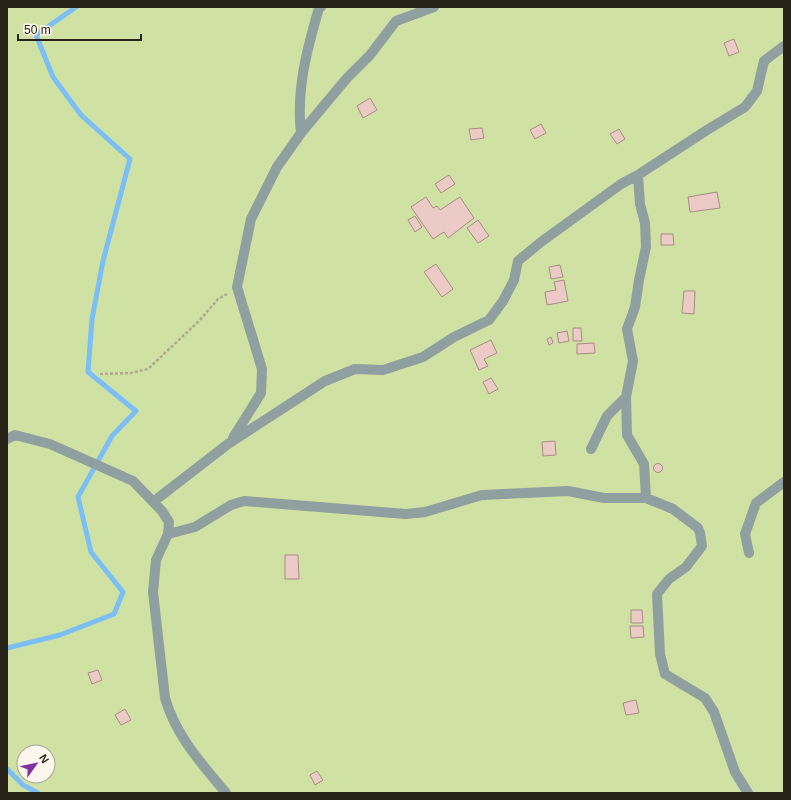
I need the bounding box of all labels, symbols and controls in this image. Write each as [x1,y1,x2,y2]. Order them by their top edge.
scale bar [18,16,141,42]
text: 50 m [24,23,51,37]
north arrow [16,744,56,784]
text: N [37,752,52,765]

